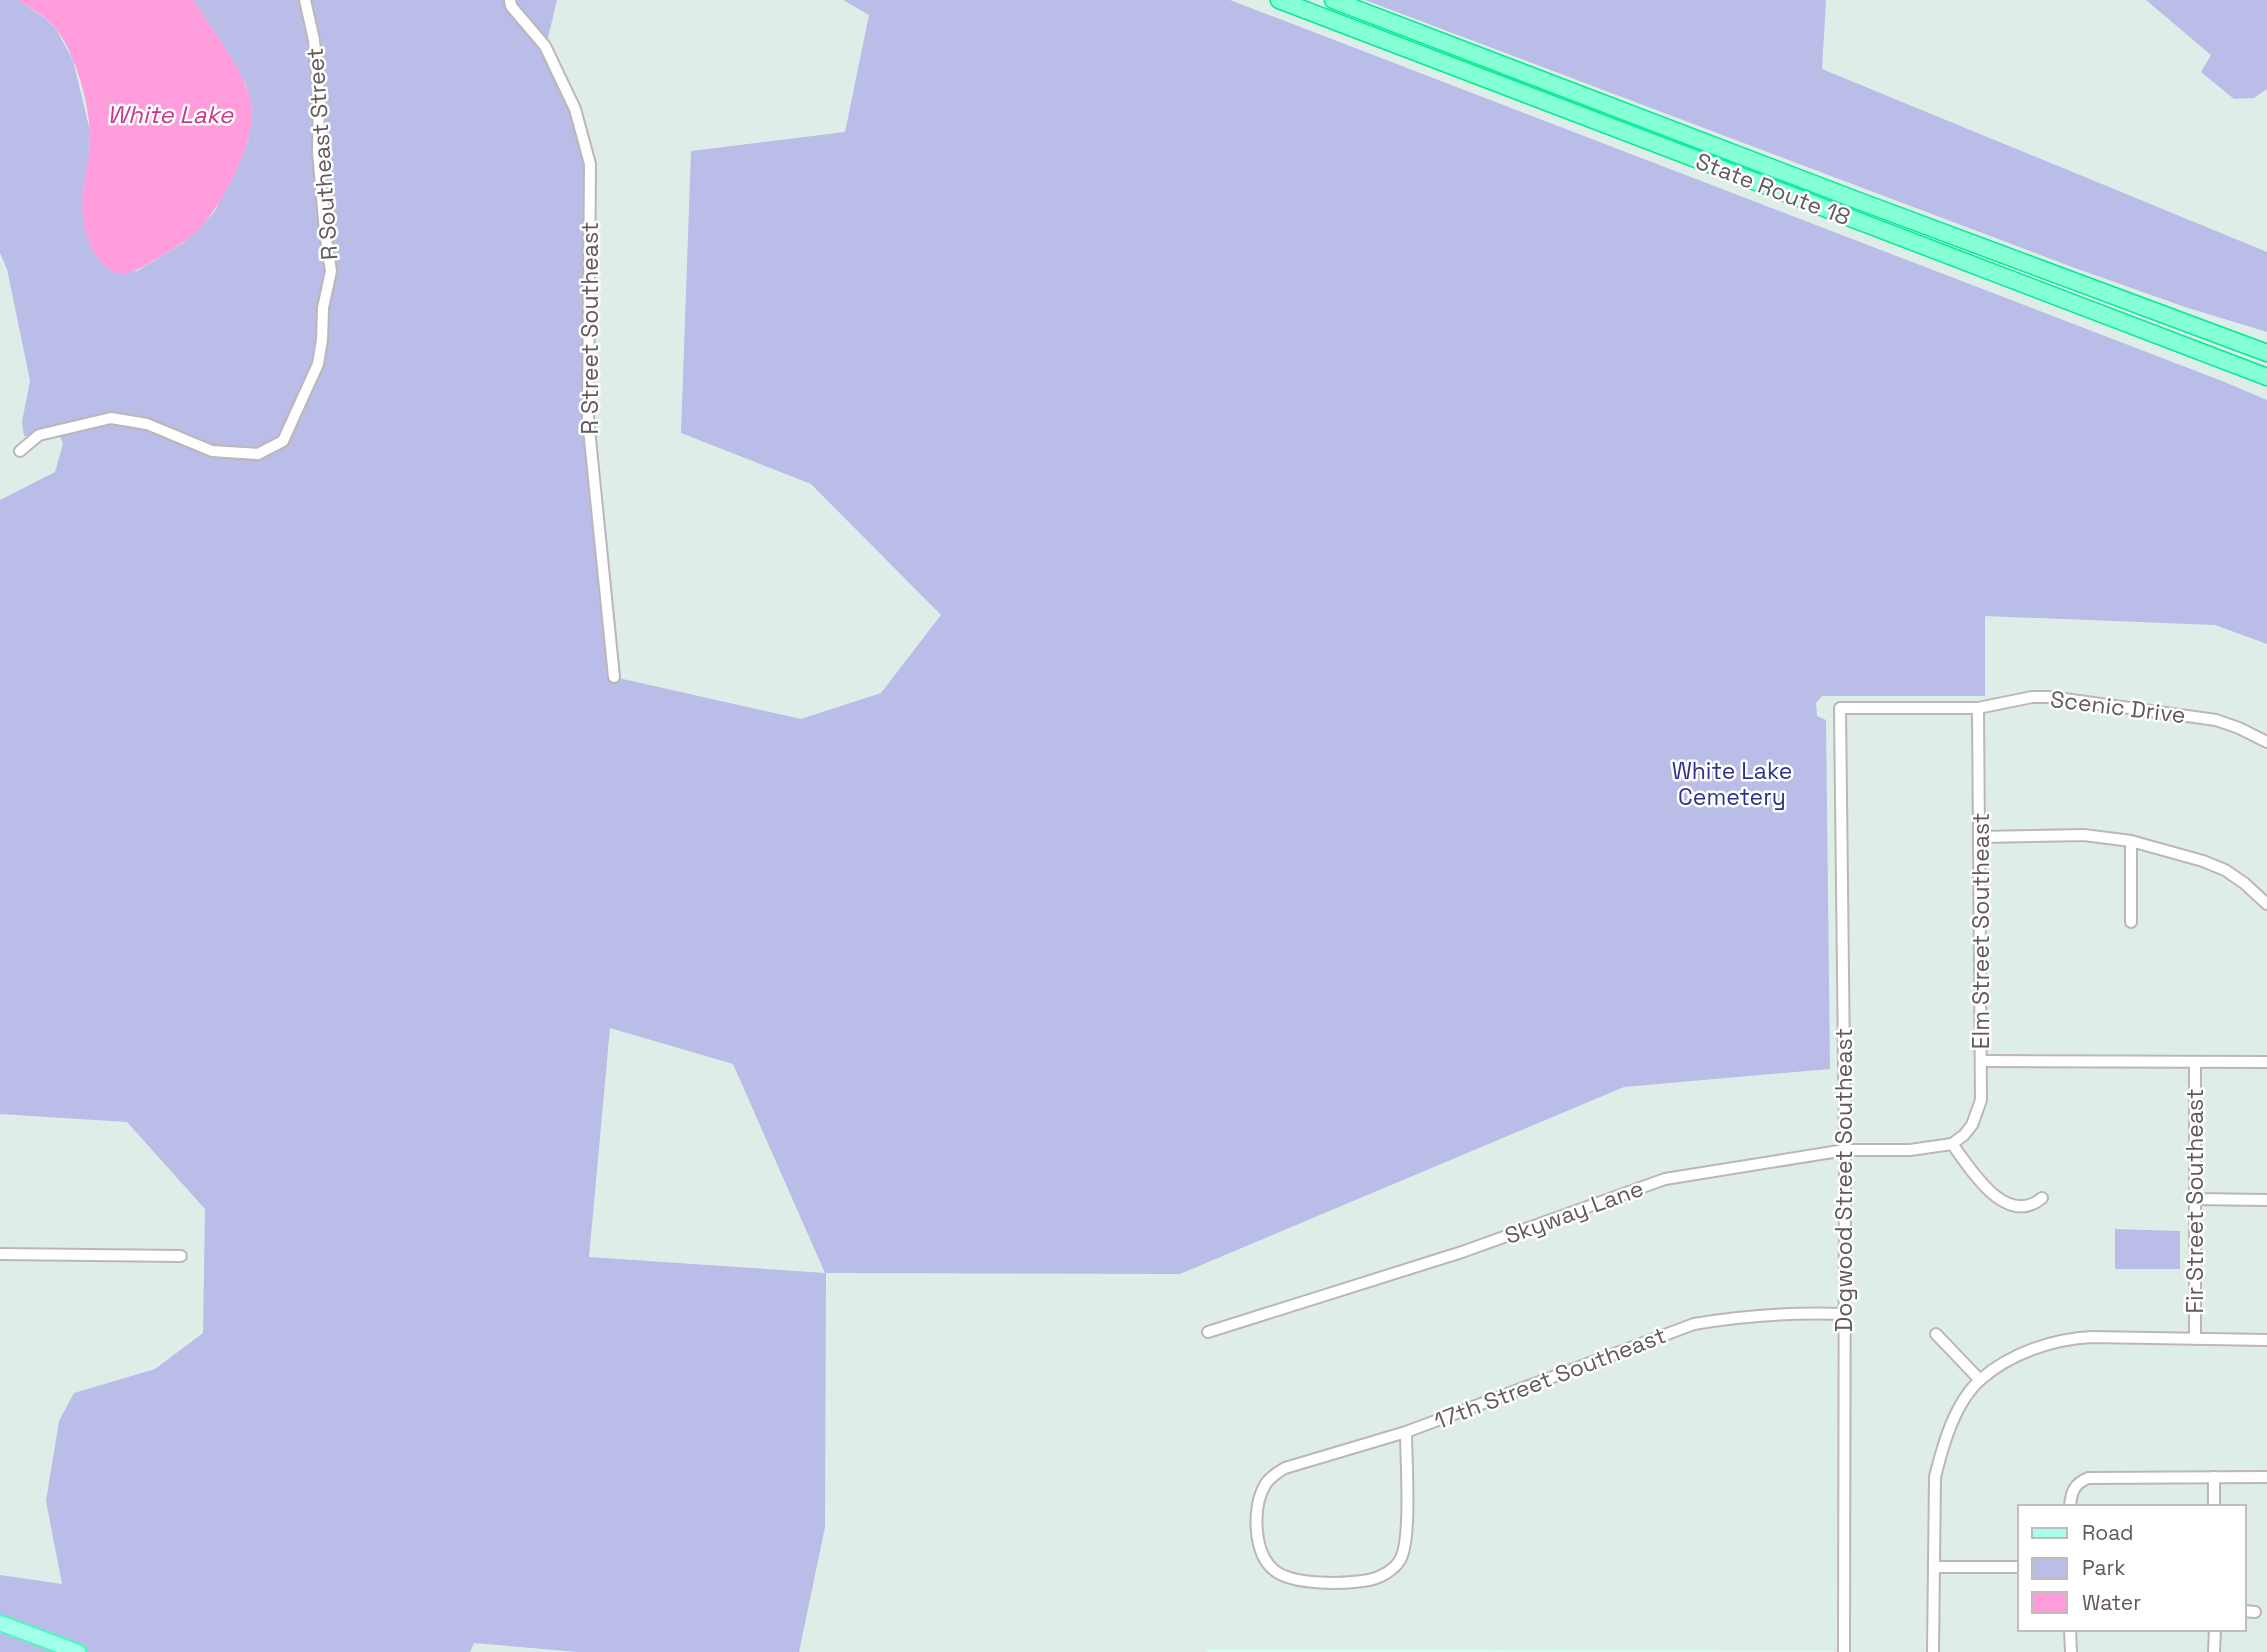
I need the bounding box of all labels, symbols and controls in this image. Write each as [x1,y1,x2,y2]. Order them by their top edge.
street label: R Southeast Street [300,47,344,261]
water label: White Lake [107,99,234,130]
street label: State Route 18 [1691,146,1855,232]
street label: R Street Southeast [575,222,605,434]
street label: Scenic Drive [2049,684,2187,730]
park label: White Lake Cemetery [1672,756,1792,812]
street label: Elm Street Southeast [1966,813,1996,1049]
street label: Dogwood Street Southeast [1829,1028,1859,1332]
street label: Fir Street Southeast [2180,1088,2210,1314]
street label: Skyway Lane [1501,1173,1647,1251]
street label: 17th Street Southeast [1430,1320,1670,1436]
legend [2018,1505,2246,1631]
text: Road [2082,1519,2134,1546]
text: Park [2082,1554,2126,1581]
text: Water [2082,1589,2141,1616]

